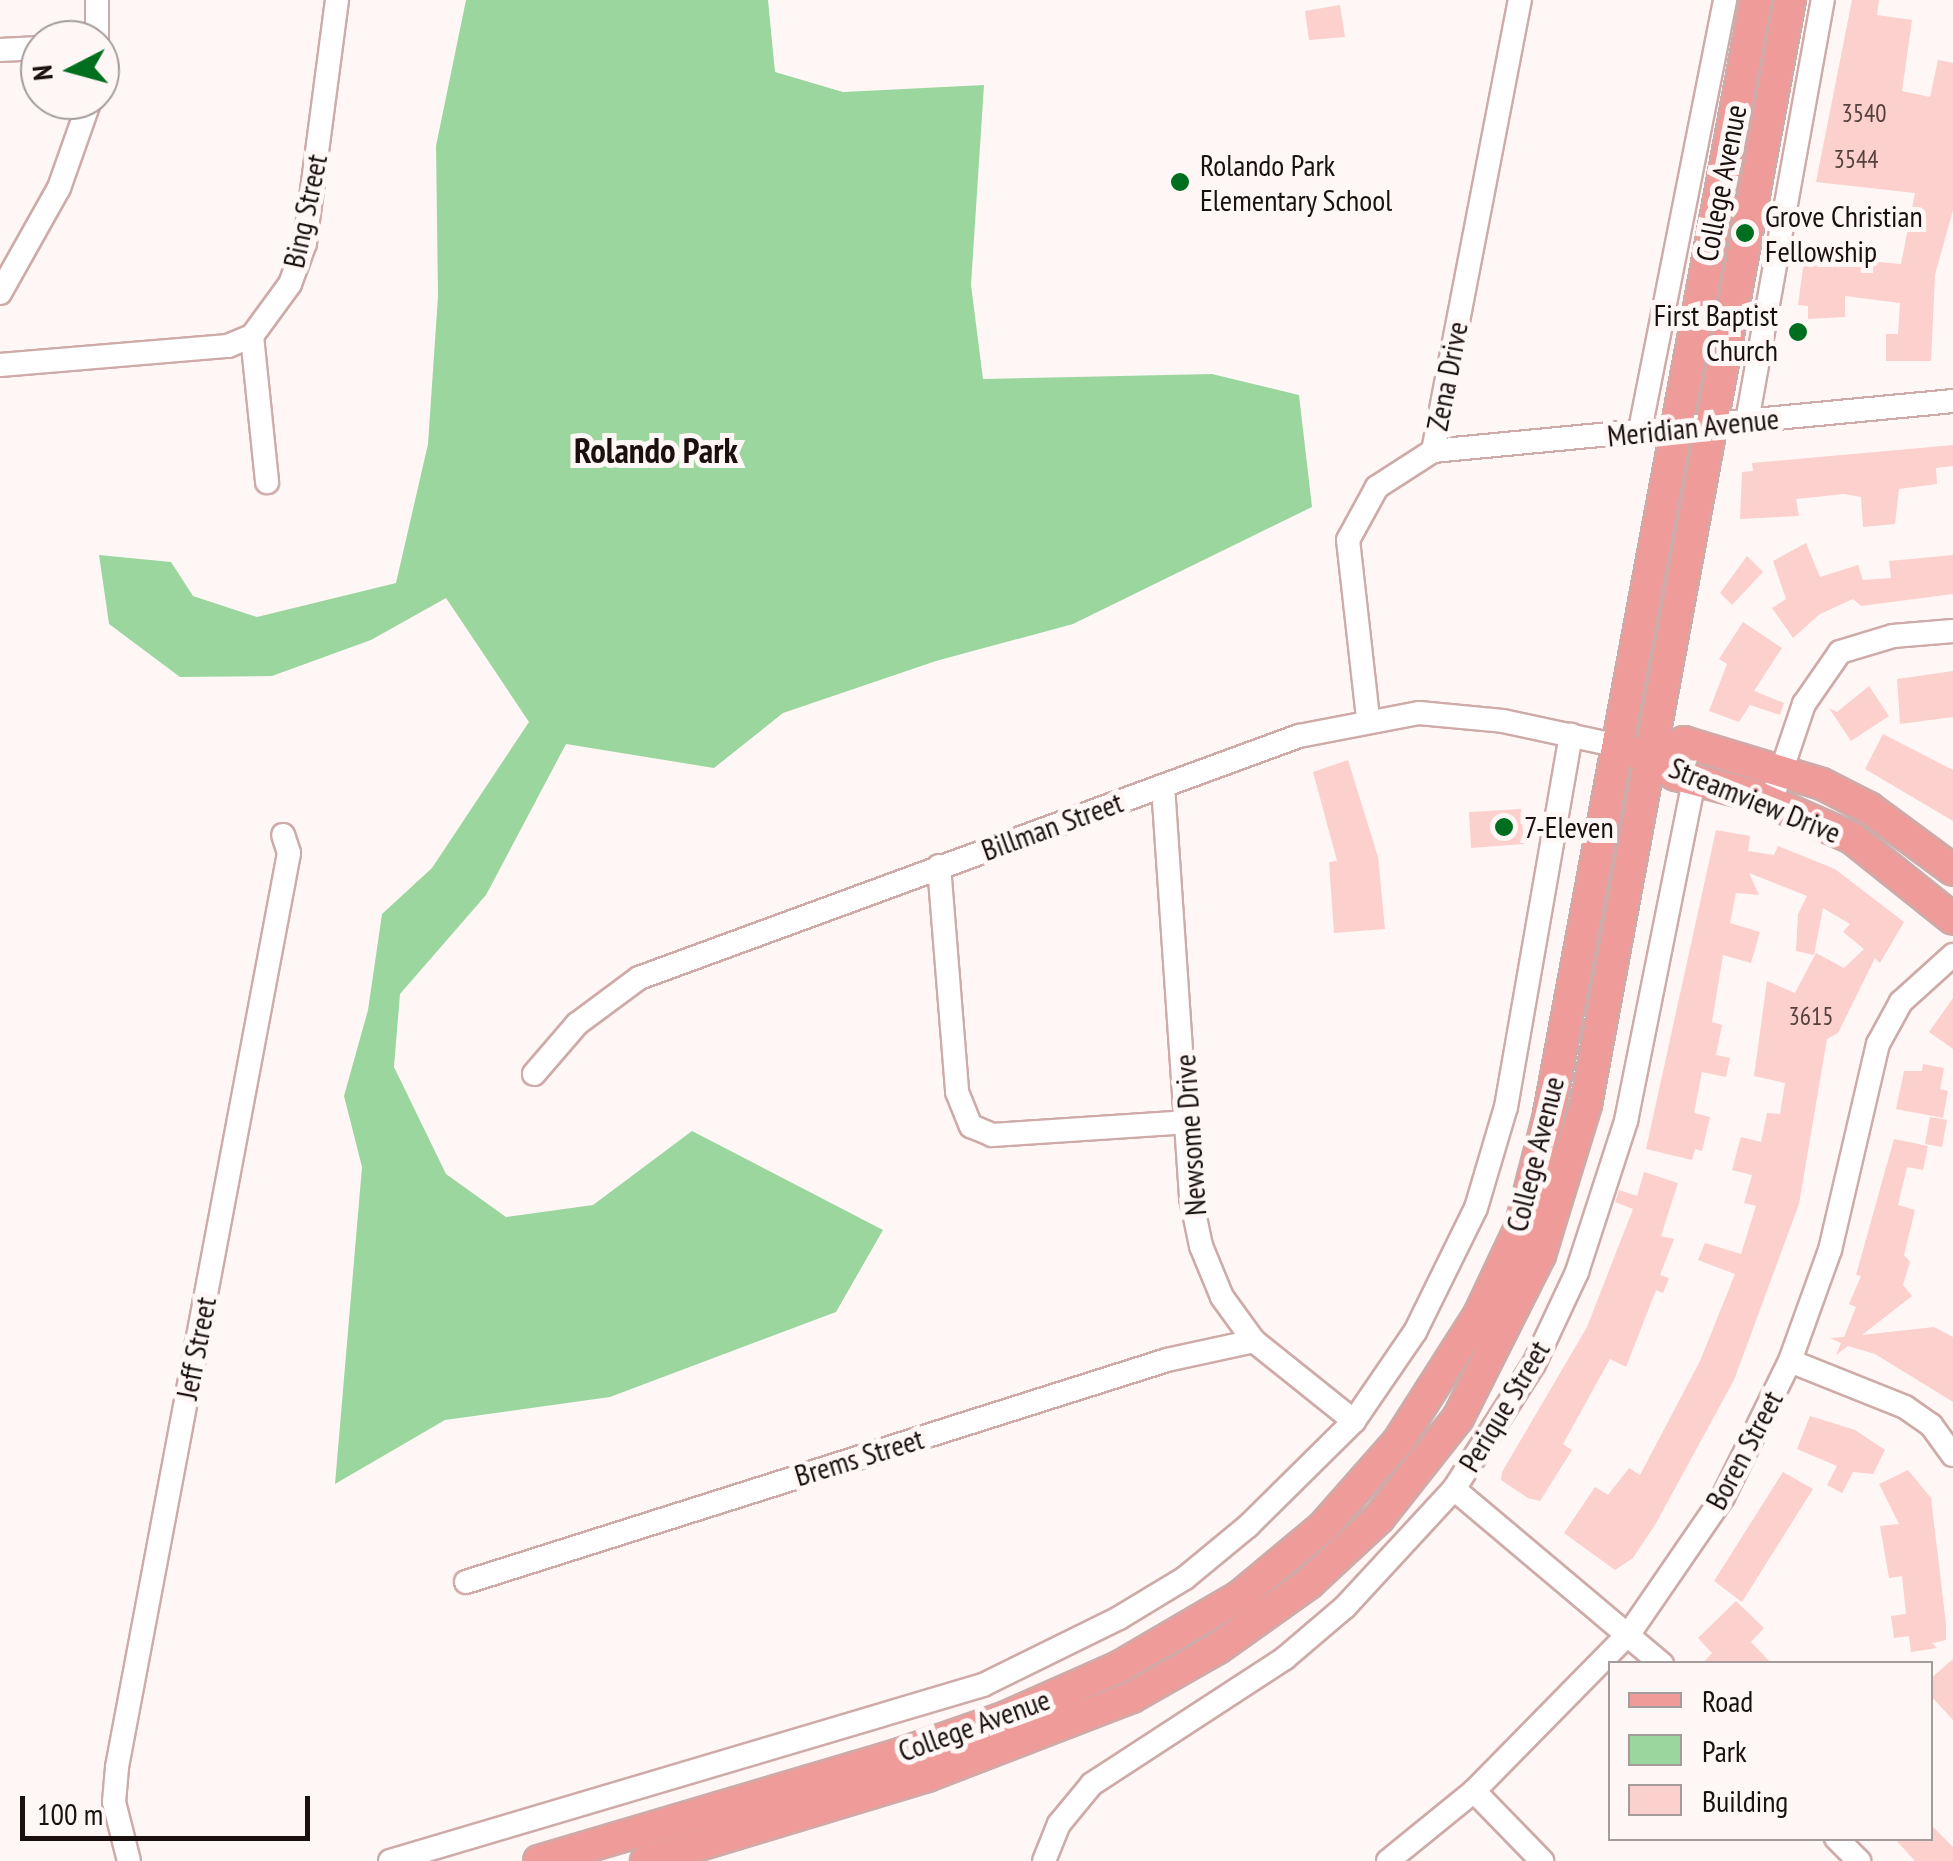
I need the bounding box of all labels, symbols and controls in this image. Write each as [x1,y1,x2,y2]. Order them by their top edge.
north arrow [20,20,120,120]
text: N [22,64,61,82]
house number: 3540 [1842,98,1886,128]
street label: College Avenue [1688,101,1754,265]
house number: 3544 [1834,144,1878,174]
place label: Rolando Park Elementary School [1200,147,1393,218]
street label: Bing Street [275,151,335,271]
marker: Rolando Park Elementary School [1169,171,1191,193]
place label: Grove Christian Fellowship [1765,198,1923,268]
marker: Grove Christian Fellowship [1734,222,1756,244]
place label: First Baptist Church [1654,297,1778,368]
street label: Zena Drive [1419,318,1475,434]
marker: First Baptist Church [1787,321,1809,343]
street label: Meridian Avenue [1605,400,1781,454]
district label: Rolando Park [574,429,738,471]
street label: Streamview Drive [1664,749,1846,851]
street label: Billman Street [976,784,1128,868]
place label: 7-Eleven [1524,809,1614,845]
marker: 7-Eleven [1493,816,1515,838]
house number: 3615 [1789,1001,1833,1031]
street label: Newsome Drive [1166,1053,1214,1217]
street label: College Avenue [1498,1072,1572,1236]
street label: Jeff Street [168,1294,224,1402]
street label: Perique Street [1451,1334,1557,1478]
street label: Boren Street [1698,1384,1790,1516]
street label: Brems Street [790,1420,928,1494]
legend [1608,1661,1933,1841]
street label: College Avenue [893,1681,1055,1769]
text: Road [1702,1681,1753,1720]
text: Park [1702,1731,1747,1770]
scale bar [25,1776,315,1838]
text: Building [1702,1781,1788,1820]
text: 100 m [37,1794,103,1833]

